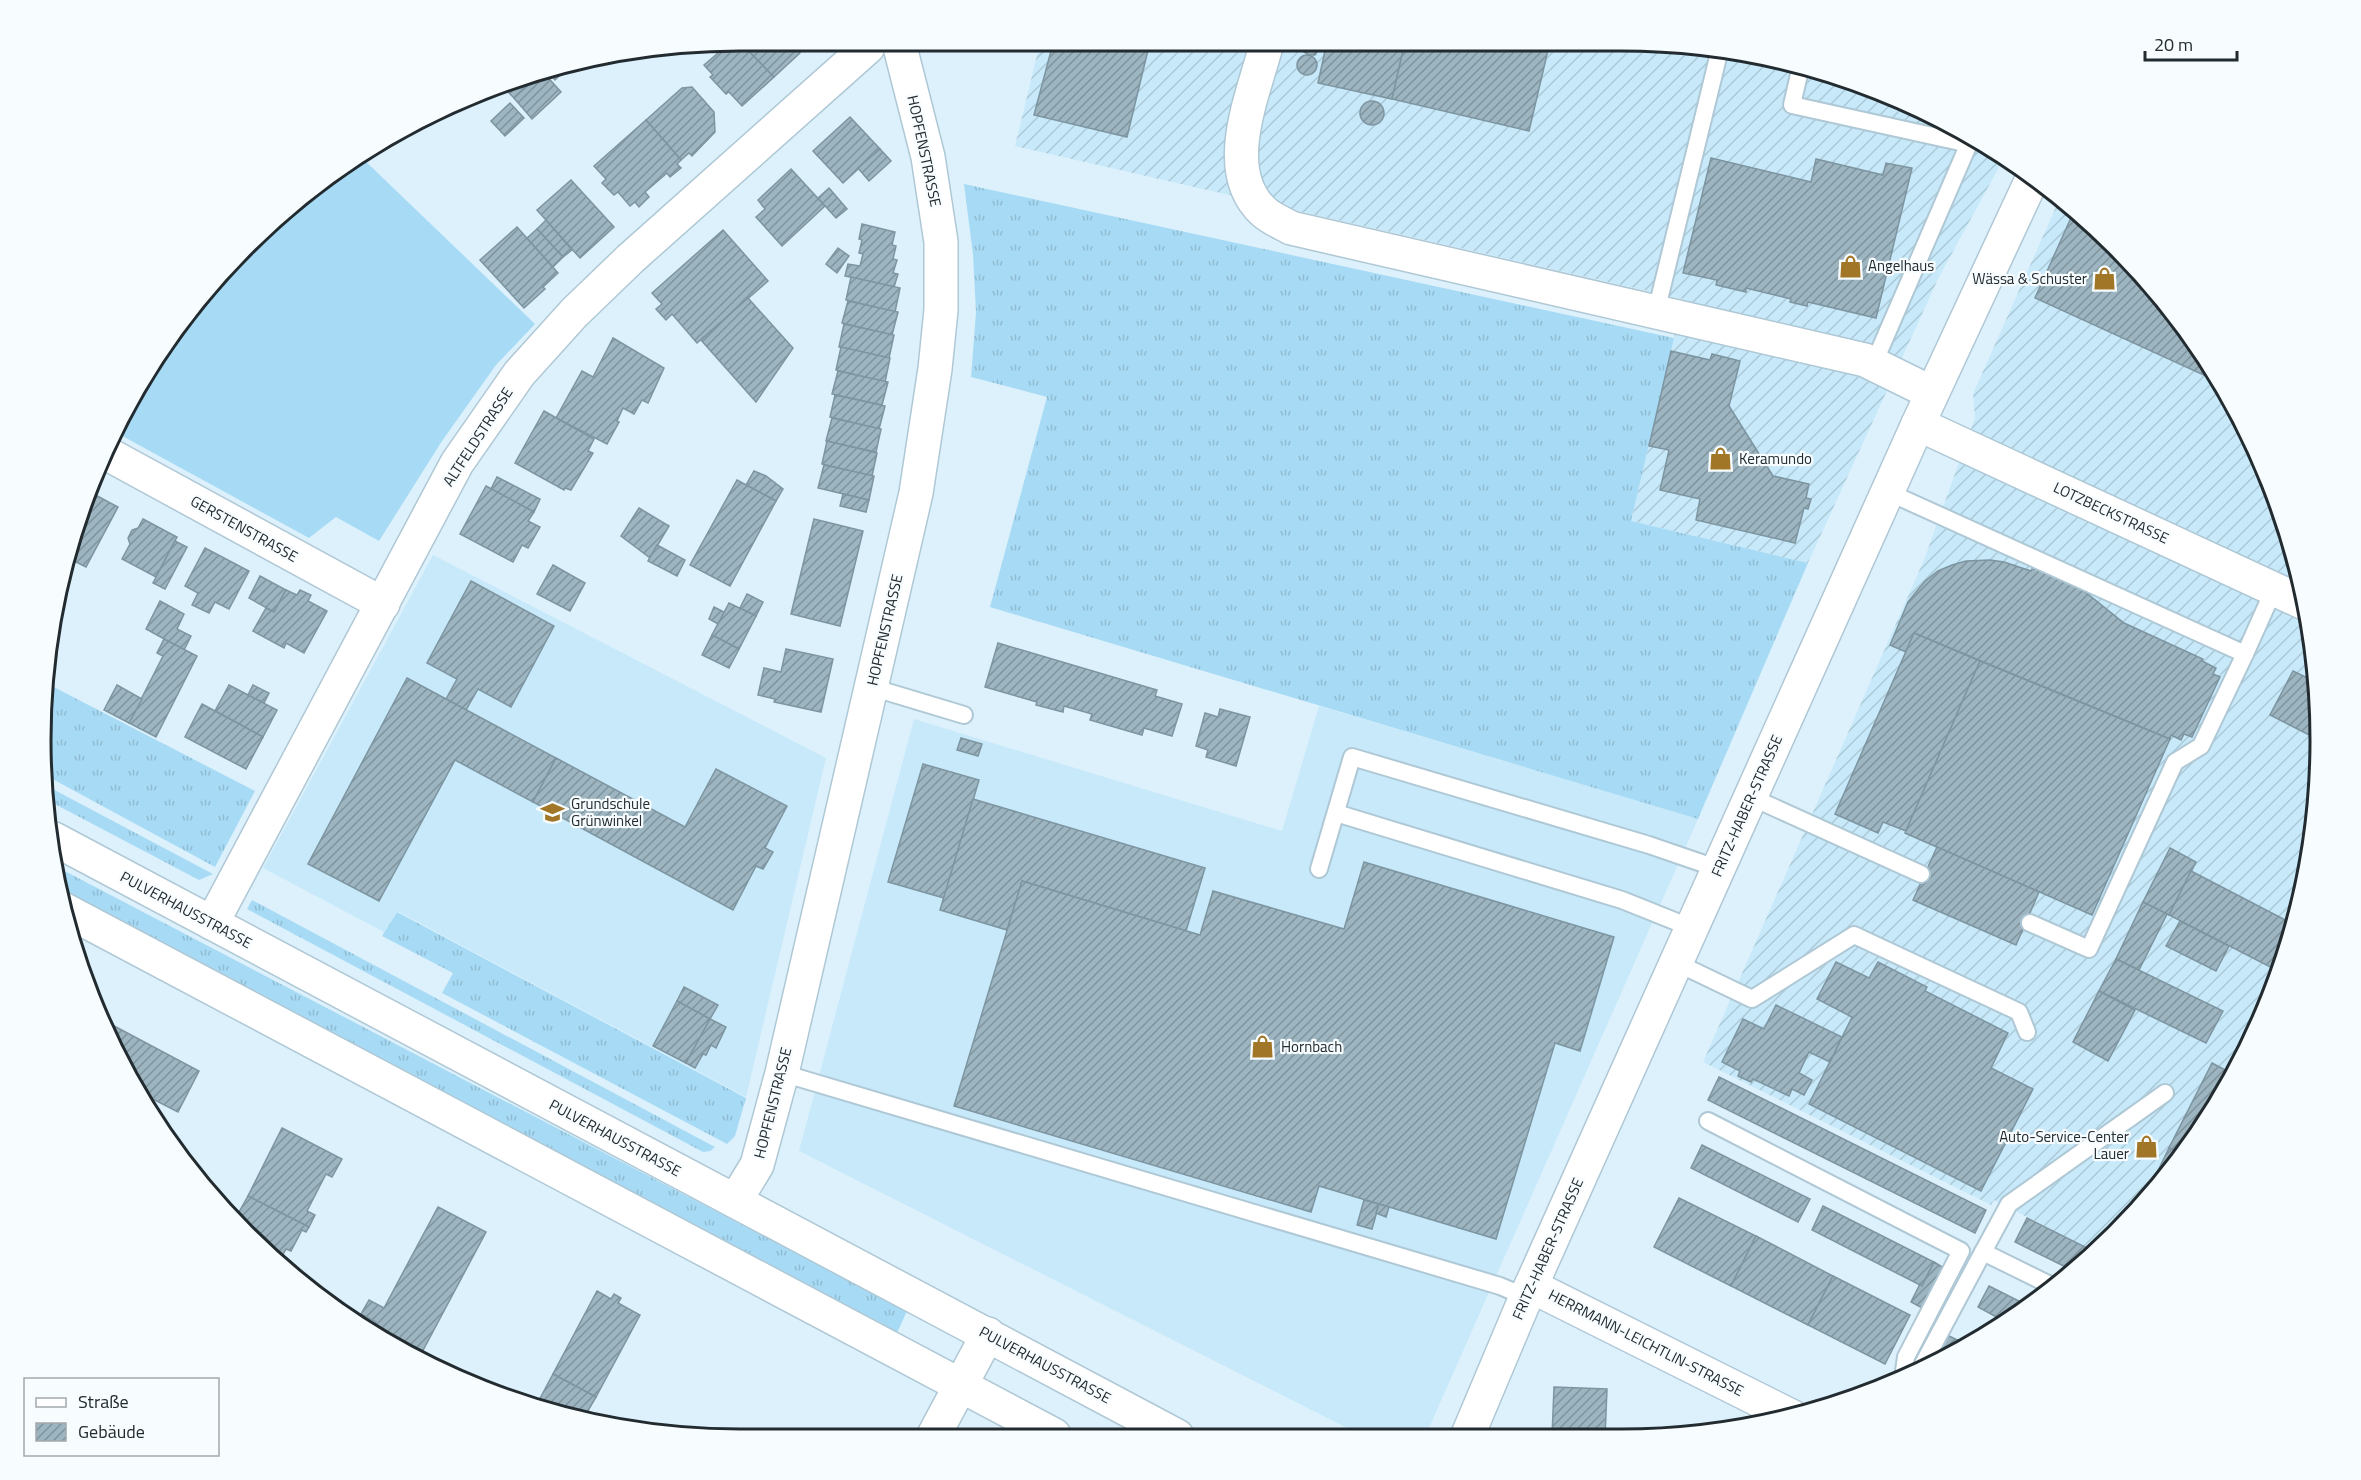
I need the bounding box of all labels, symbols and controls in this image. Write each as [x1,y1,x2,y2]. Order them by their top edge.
scale bar [2145,24,2236,62]
text: 20 m [2154,31,2193,58]
street label: HOPFENSTRASSE [901,93,948,209]
shop icon: Angelhaus [1837,253,1863,279]
place label: Angelhaus [1868,254,1934,277]
shop icon: Wässa & Schuster [2092,266,2118,292]
place label: Wässa & Schuster [1972,267,2087,290]
street label: ALTFELDSTRASSE [437,383,518,491]
shop icon: Keramundo [1708,446,1734,472]
place label: Keramundo [1739,447,1812,470]
street label: LOTZBECKSTRASSE [2050,476,2173,549]
street label: GERSTENSTRASSE [186,489,302,568]
street label: HOPFENSTRASSE [861,572,909,688]
street label: FRITZ-HABER-STRASSE [1705,731,1788,880]
place label: Grundschule Grünwinkel [571,792,650,832]
school or university icon: Grundschule Grünwinkel [540,800,566,826]
street label: PULVERHAUSSTRASSE [116,865,256,954]
shop icon: Hornbach [1250,1034,1276,1060]
place label: Hornbach [1281,1035,1342,1058]
street label: HOPFENSTRASSE [748,1045,797,1161]
street label: PULVERHAUSSTRASSE [545,1093,685,1182]
place label: Auto-Service-Center Lauer [1999,1125,2129,1165]
shop icon: Auto-Service-Center Lauer [2134,1133,2160,1159]
street label: FRITZ-HABER-STRASSE [1506,1174,1589,1323]
street label: HERRMANN-LEICHTLIN-STRASSE [1545,1283,1748,1402]
street label: PULVERHAUSSTRASSE [975,1320,1115,1409]
legend [24,1378,219,1456]
text: Straße [78,1388,129,1415]
text: Gebäude [78,1418,145,1445]

